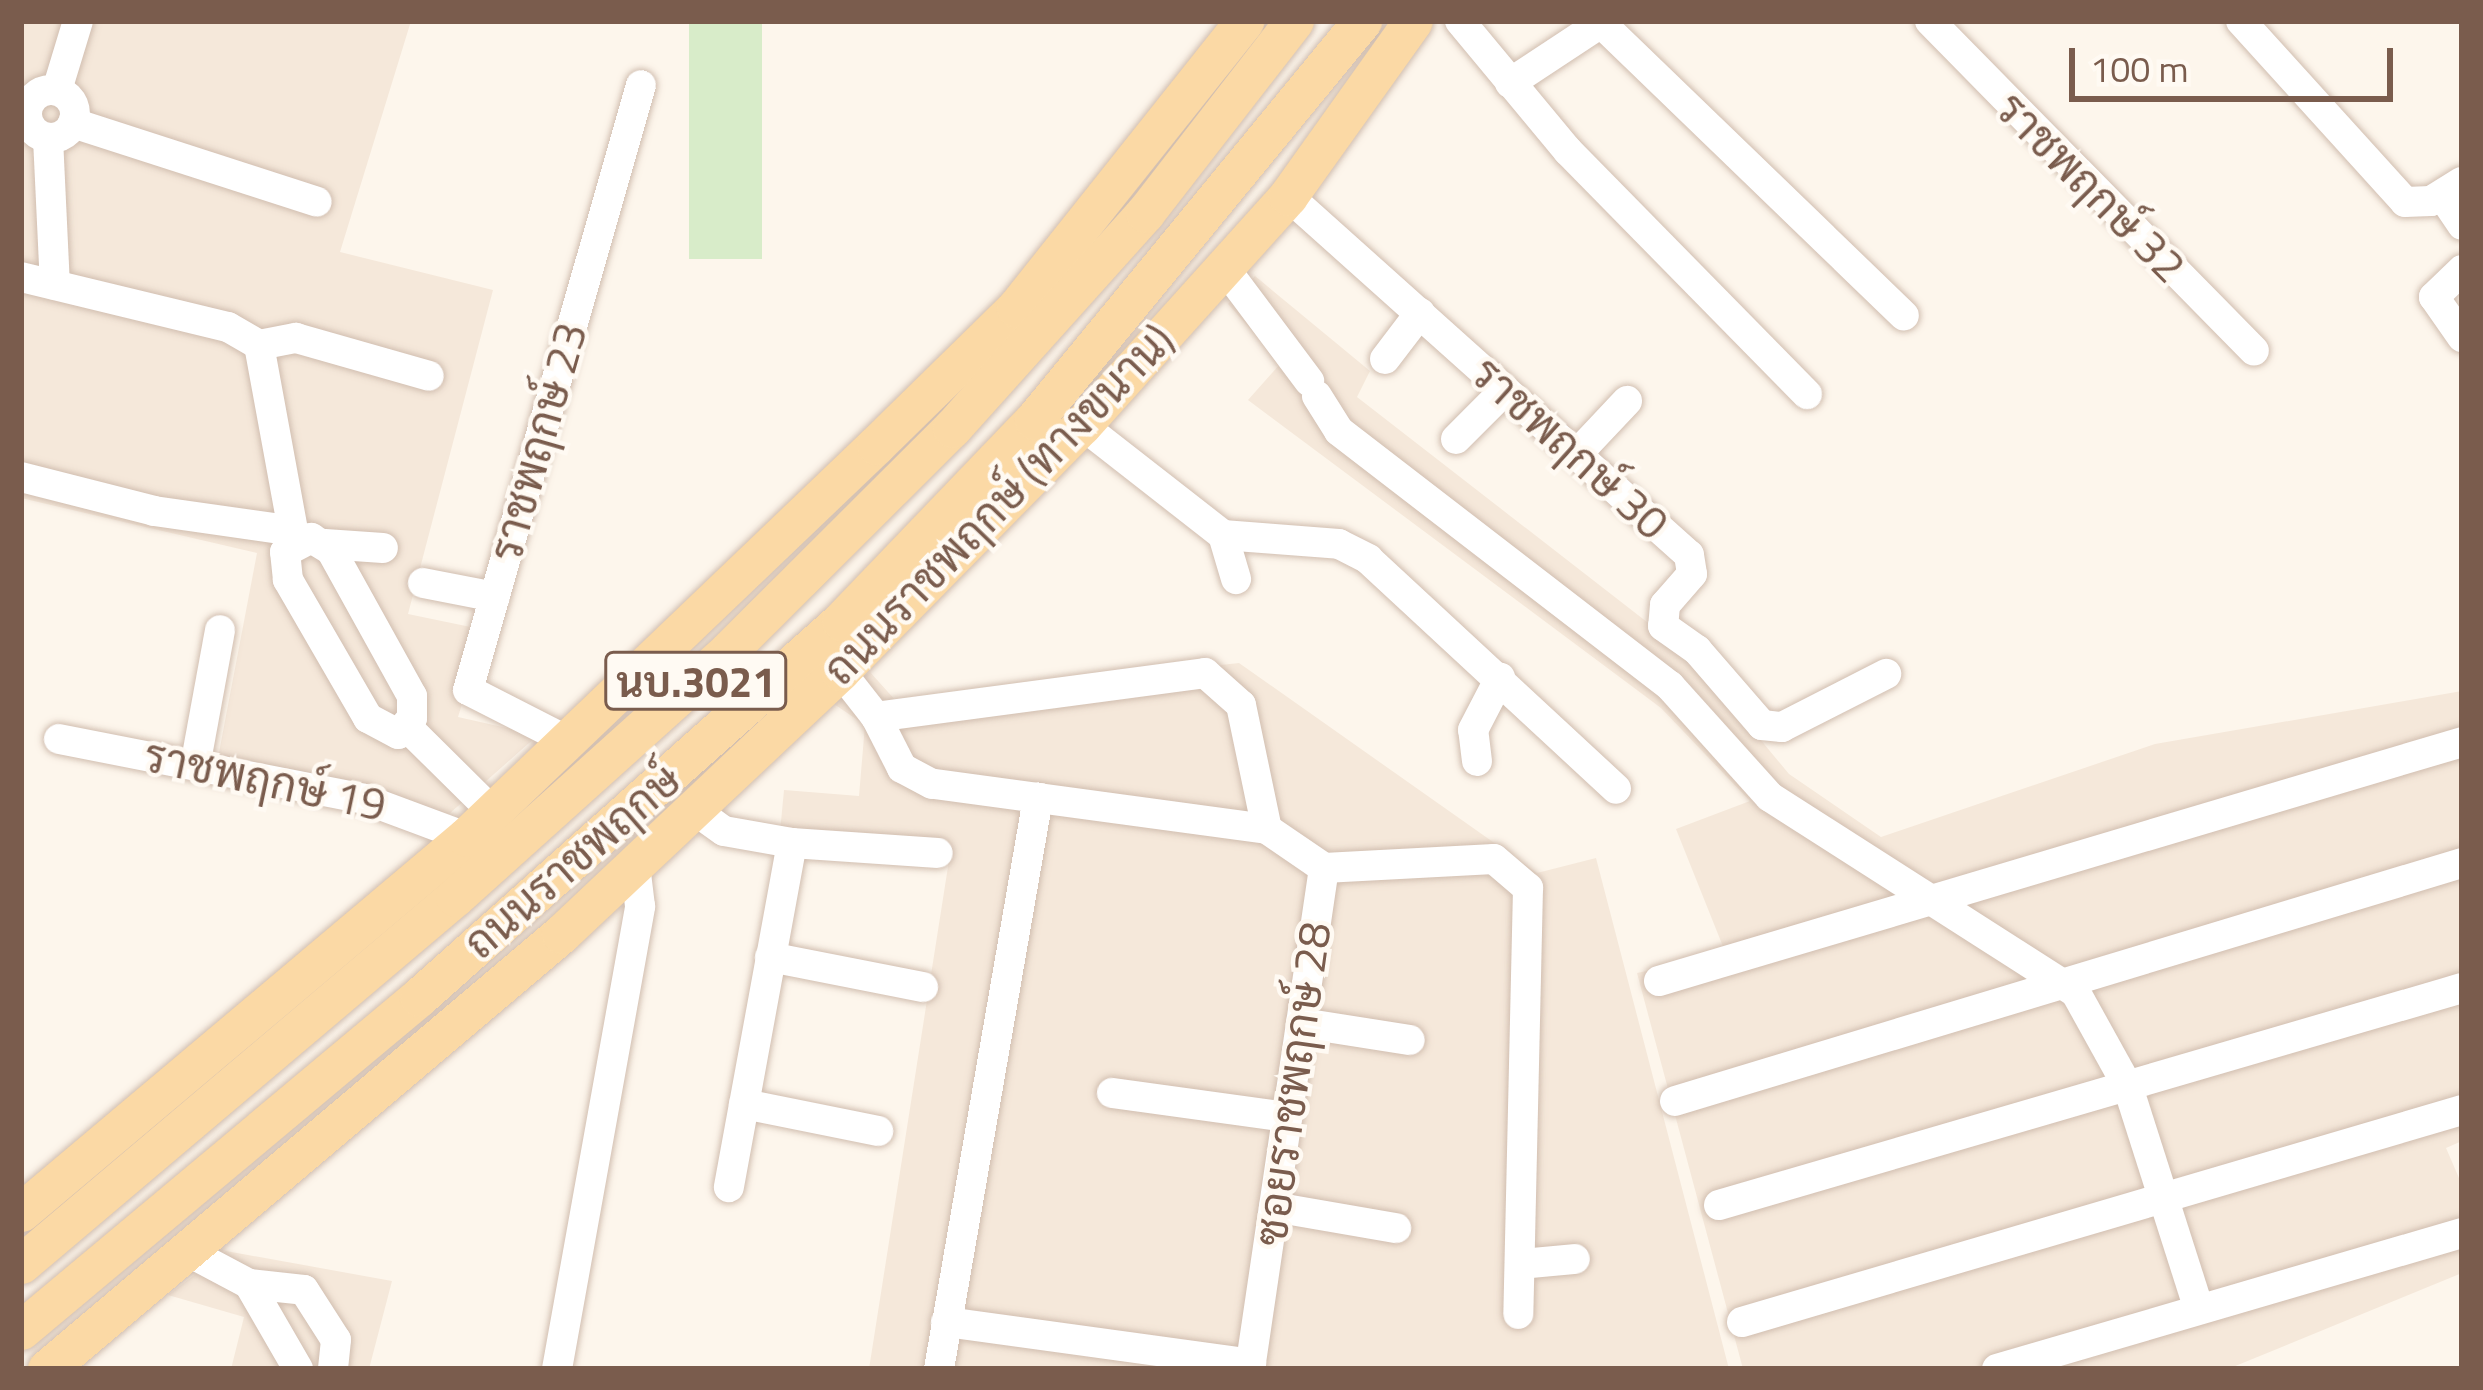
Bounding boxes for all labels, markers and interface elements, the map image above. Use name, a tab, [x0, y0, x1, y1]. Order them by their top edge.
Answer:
scale bar	[2075, 24, 2399, 98]
text: 100 m	[2090, 41, 2189, 96]
street label: ราชพฤกษ์ 32	[1985, 81, 2197, 293]
street label: ถนนราชพฤกษ์ (ทางขนาน)	[812, 312, 1184, 696]
street label: ราชพฤกษ์ 23	[478, 316, 598, 568]
street label: ราชพฤกษ์ 30	[1460, 346, 1680, 550]
road number: นบ.3021	[603, 645, 789, 717]
street label: ราชพฤกษ์ 19	[139, 728, 391, 832]
street label: ถนนราชพฤกษ์	[453, 752, 691, 970]
street label: ซอยราชพฤกษ์ 28	[1243, 919, 1341, 1249]

